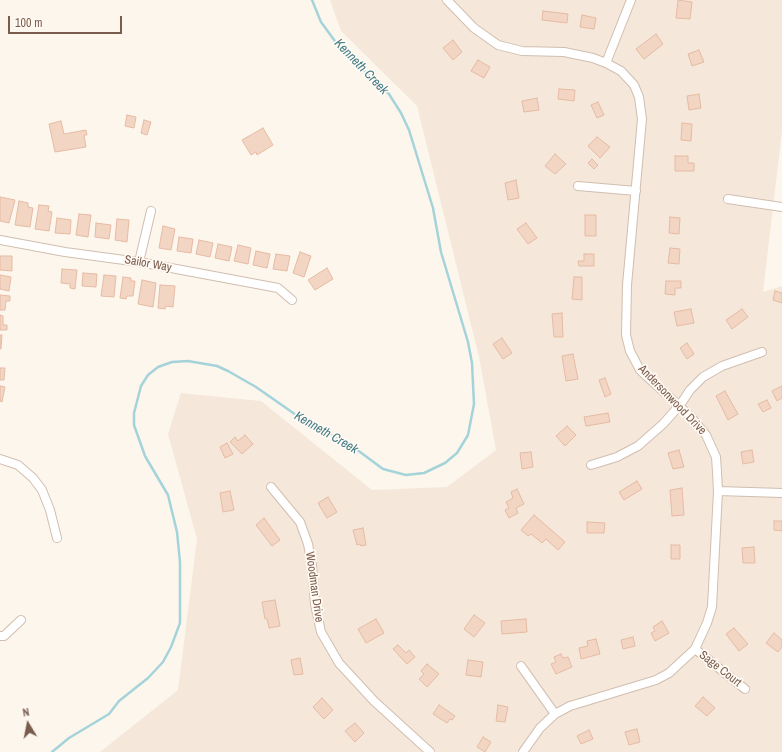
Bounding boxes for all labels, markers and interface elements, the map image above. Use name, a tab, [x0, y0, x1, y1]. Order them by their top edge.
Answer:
scale bar	[10, 8, 124, 34]
text: 100 m	[15, 15, 42, 31]
water label: Kenneth Creek	[331, 36, 391, 98]
street label: Sailor Way	[123, 253, 173, 275]
street label: Andersonwood Drive	[635, 362, 709, 438]
water label: Kenneth Creek	[291, 408, 361, 458]
street label: Woodman Drive	[302, 551, 326, 623]
street label: Sage Court	[696, 648, 744, 690]
north arrow	[8, 704, 48, 744]
text: N	[21, 705, 30, 720]

